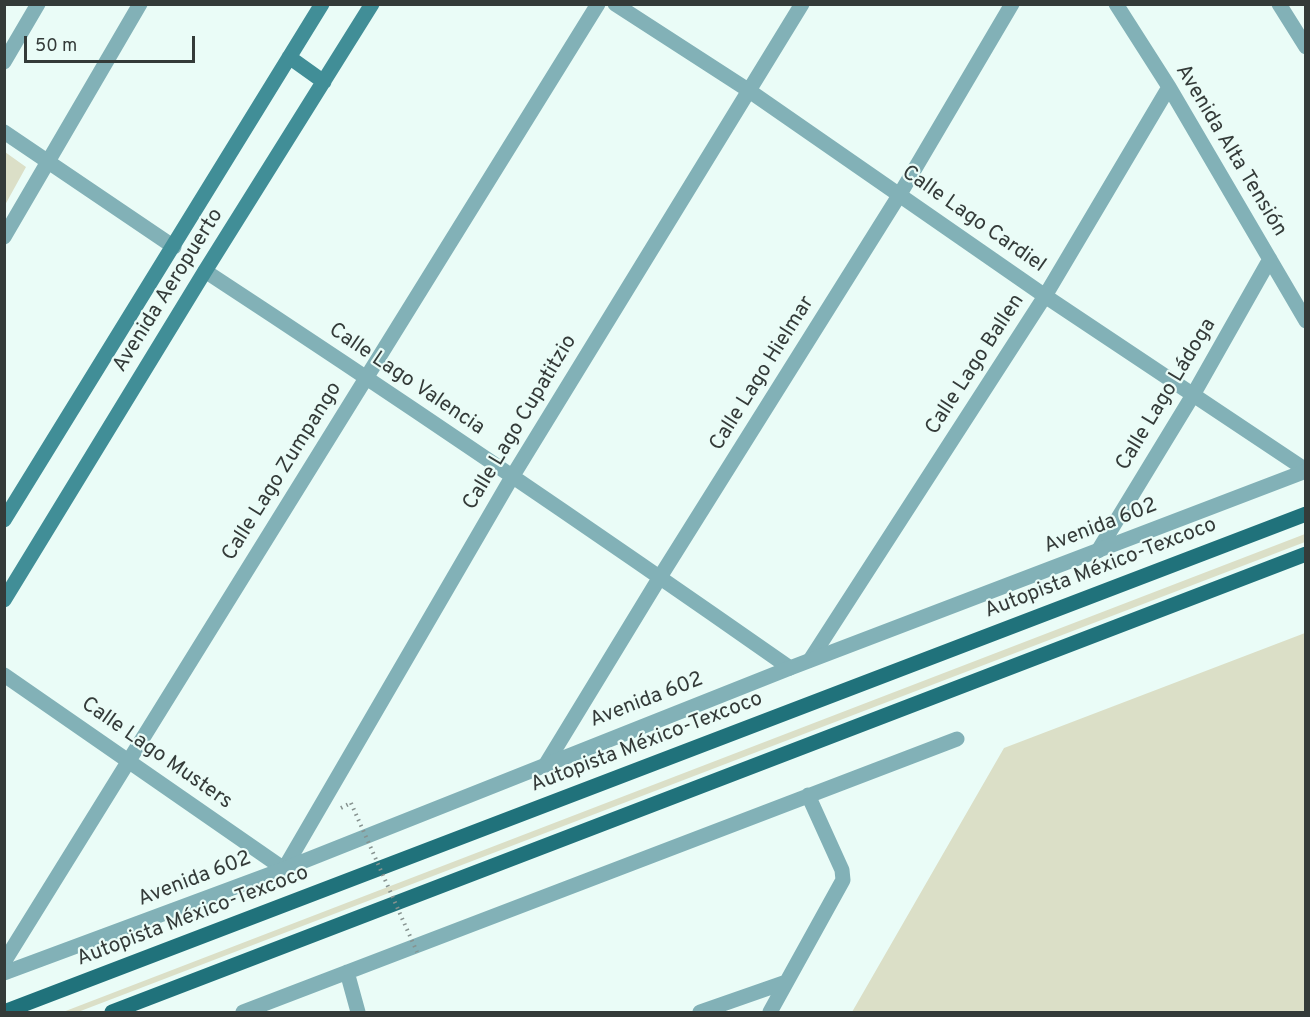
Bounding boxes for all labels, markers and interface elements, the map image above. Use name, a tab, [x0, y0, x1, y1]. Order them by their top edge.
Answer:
scale bar	[27, 24, 198, 62]
text: 50 m	[35, 35, 77, 58]
street label: Avenida Alta Tensión	[1169, 60, 1291, 242]
street label: Calle Lago Cardiel	[896, 161, 1050, 279]
street label: Avenida Aeropuerto	[108, 205, 230, 377]
street label: Calle Lago Ballen	[921, 290, 1031, 440]
street label: Calle Lago Hielmar	[705, 292, 821, 456]
street label: Calle Lago Ládoga	[1112, 314, 1222, 476]
street label: Calle Lago Valencia	[323, 318, 489, 442]
street label: Calle Lago Cupatitzio	[459, 331, 583, 515]
street label: Calle Lago Zumpango	[218, 378, 348, 566]
street label: Avenida 602	[1041, 494, 1161, 560]
street label: Autopista México-Texcoco	[981, 513, 1221, 625]
street label: Avenida 602	[587, 668, 707, 734]
street label: Autopista México-Texcoco	[527, 687, 767, 799]
street label: Calle Lago Musters	[76, 692, 236, 816]
street label: Avenida 602	[135, 847, 255, 913]
street label: Autopista México-Texcoco	[73, 861, 313, 973]

